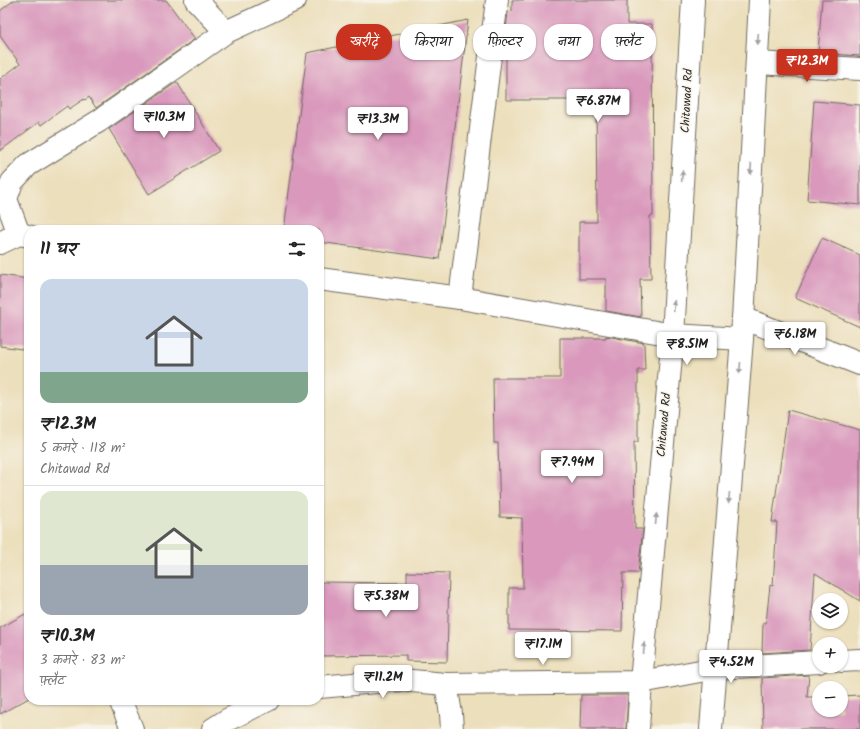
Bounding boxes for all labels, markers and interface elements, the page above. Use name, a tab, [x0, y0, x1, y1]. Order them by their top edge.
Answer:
chip: खरीदें	[336, 24, 392, 60]
chip: किराया	[400, 24, 465, 60]
chip: फ़िल्टर	[473, 24, 536, 60]
chip: नया	[544, 24, 593, 60]
chip: फ़्लैट	[601, 24, 656, 60]
one-way arrow	[754, 33, 761, 45]
pin: ₹12.3M	[774, 49, 840, 83]
text: ₹12.3M	[786, 51, 828, 72]
street label: Chitawad Rd	[676, 67, 698, 134]
pin: ₹6.87M	[565, 89, 631, 123]
text: ₹6.87M	[575, 91, 621, 112]
pin: ₹10.3M	[131, 105, 197, 139]
text: ₹10.3M	[143, 107, 185, 128]
pin: ₹13.3M	[345, 107, 411, 141]
text: ₹13.3M	[357, 109, 399, 130]
one-way arrow	[748, 163, 754, 176]
one-way arrow	[679, 169, 685, 182]
text: 11 घर	[40, 236, 77, 263]
icon: filters	[286, 238, 308, 260]
one-way arrow	[671, 300, 678, 312]
icon: home	[138, 305, 210, 377]
pin: ₹6.18M	[762, 322, 828, 356]
text: ₹6.18M	[774, 324, 816, 345]
pin: ₹8.51M	[654, 332, 720, 366]
text: ₹8.51M	[666, 334, 708, 355]
one-way arrow	[736, 362, 743, 374]
street label: Chitawad Rd	[652, 391, 676, 458]
text: ₹12.3M	[40, 411, 96, 438]
text: 5 कमरे · 118 m²	[40, 438, 125, 459]
pin: ₹7.94M	[539, 450, 605, 484]
text: ₹7.94M	[550, 452, 594, 473]
text: Chitawad Rd	[40, 459, 110, 480]
one-way arrow	[726, 492, 733, 504]
one-way arrow	[652, 513, 659, 525]
icon: home	[138, 517, 210, 589]
pin: ₹5.38M	[353, 584, 419, 618]
text: ₹5.38M	[363, 586, 409, 607]
map controls	[812, 593, 848, 717]
button: layers	[812, 593, 848, 629]
text: ₹10.3M	[40, 623, 95, 650]
pin: ₹17.1M	[510, 632, 576, 666]
text: ₹17.1M	[524, 634, 562, 655]
button: +	[812, 637, 848, 673]
one-way arrow	[640, 642, 647, 654]
text: 3 कमरे · 83 m²	[40, 650, 125, 671]
pin: ₹4.52M	[698, 650, 764, 684]
text: ₹4.52M	[708, 652, 754, 673]
pin: ₹11.2M	[350, 665, 416, 699]
text: ₹11.2M	[363, 667, 403, 688]
text: फ़्लैट	[40, 671, 65, 692]
button: −	[812, 681, 848, 717]

